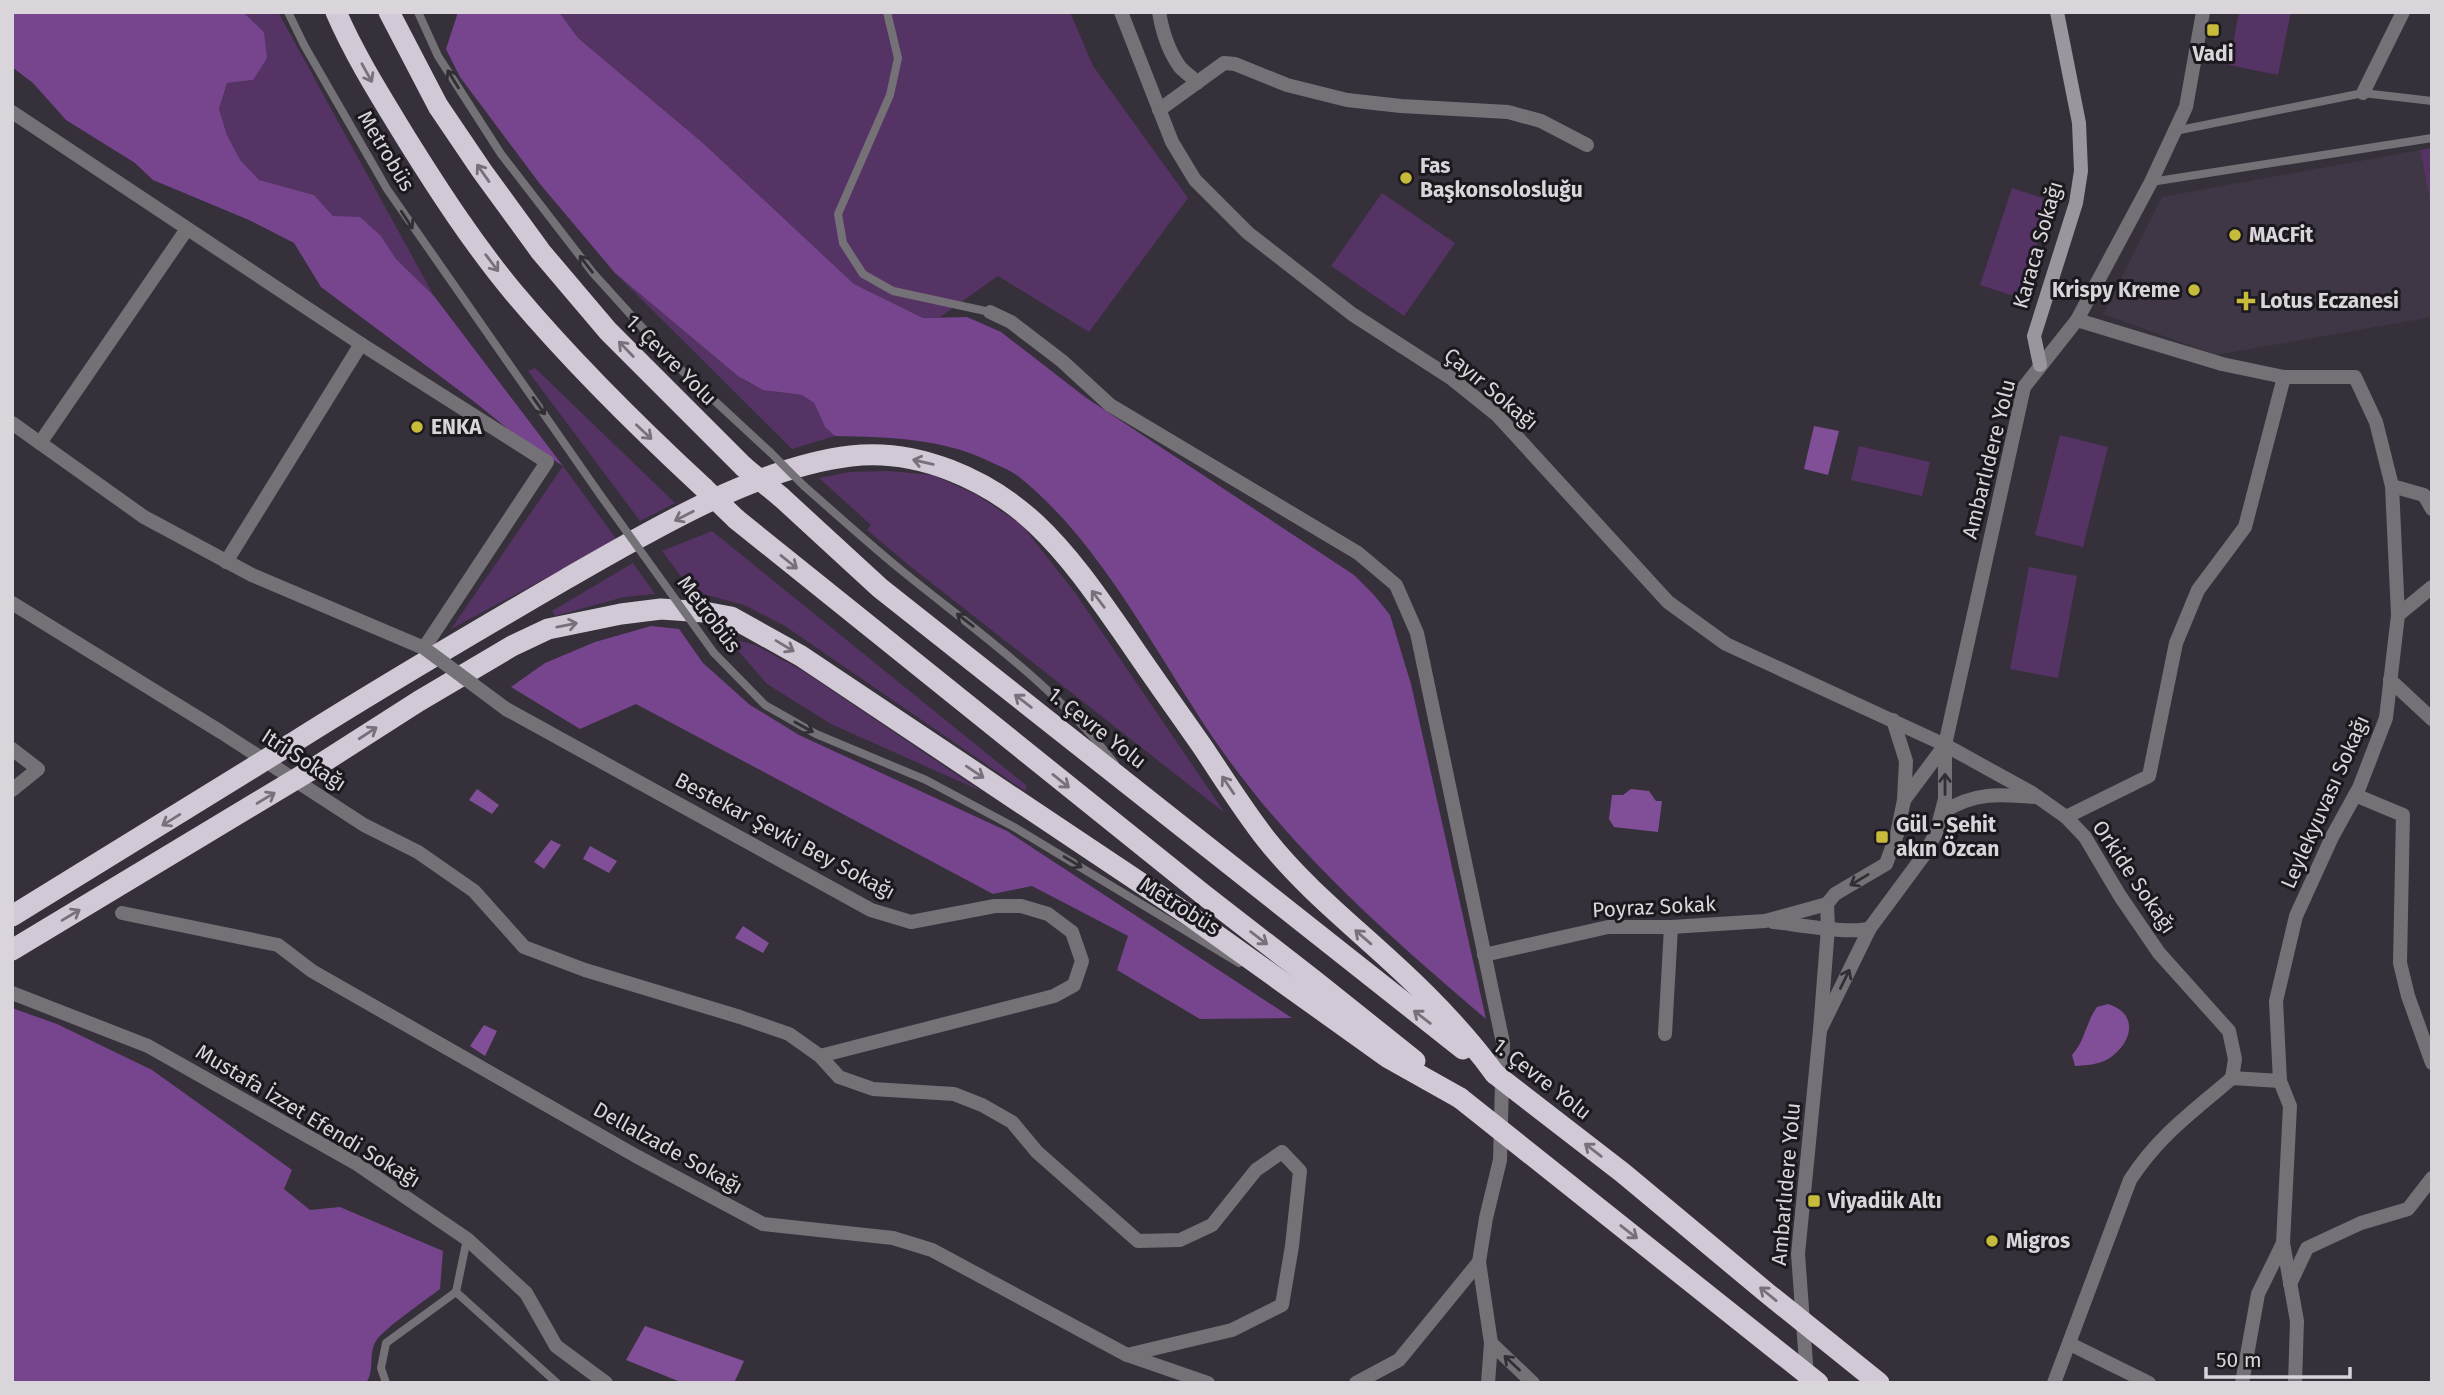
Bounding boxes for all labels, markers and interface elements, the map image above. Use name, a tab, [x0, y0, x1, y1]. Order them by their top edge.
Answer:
marker: Vadi	[2205, 22, 2221, 38]
place label: Vadi	[2191, 41, 2234, 67]
one-way arrow	[361, 62, 374, 83]
one-way arrow	[446, 70, 461, 89]
street label: Metrobüs	[352, 106, 420, 196]
place label: Fas Başkonsolosluğu	[1420, 153, 1583, 203]
one-way arrow	[476, 164, 490, 183]
marker: Fas Başkonsolosluğu	[1398, 170, 1414, 186]
street label: Karaca Sokağı	[2007, 178, 2069, 312]
one-way arrow	[400, 210, 415, 229]
place label: MACFit	[2249, 222, 2314, 248]
marker: MACFit	[2227, 227, 2243, 243]
one-way arrow	[484, 254, 499, 272]
one-way arrow	[578, 255, 593, 273]
place label: Krispy Kreme	[2052, 277, 2180, 303]
marker: Krispy Kreme	[2186, 282, 2202, 298]
place label: Lotus Eczanesi	[2260, 288, 2399, 314]
marker: Lotus Eczanesi	[2238, 293, 2254, 309]
street label: 1. Çevre Yolu	[620, 309, 722, 411]
one-way arrow	[617, 341, 634, 358]
street label: Çayır Sokağı	[1439, 342, 1543, 436]
street label: Ambarlıdere Yolu	[1957, 377, 2021, 541]
one-way arrow	[531, 396, 546, 415]
place label: ENKA	[431, 414, 482, 440]
marker: ENKA	[409, 419, 425, 435]
one-way arrow	[635, 424, 652, 441]
one-way arrow	[912, 455, 935, 469]
one-way arrow	[674, 510, 695, 523]
one-way arrow	[779, 554, 797, 570]
street label: Metrobüs	[672, 570, 746, 658]
one-way arrow	[1091, 590, 1106, 609]
one-way arrow	[956, 613, 975, 628]
one-way arrow	[555, 617, 578, 631]
one-way arrow	[775, 639, 795, 653]
street label: 1. Çevre Yolu	[1042, 681, 1152, 775]
one-way arrow	[1014, 693, 1032, 708]
street label: Leylekyuvası Sokağı	[2275, 711, 2375, 893]
one-way arrow	[794, 720, 814, 734]
street label: Itri Sokağı	[257, 723, 351, 797]
one-way arrow	[358, 726, 378, 740]
one-way arrow	[964, 765, 984, 779]
street label: Bestekar Şevki Bey Sokağı	[670, 767, 900, 905]
one-way arrow	[1938, 773, 1952, 796]
one-way arrow	[1052, 774, 1070, 789]
one-way arrow	[1221, 776, 1236, 795]
one-way arrow	[255, 790, 275, 804]
place label: Gül - Şehit akın Özcan	[1896, 812, 1999, 862]
one-way arrow	[162, 813, 182, 827]
street label: Orkide Sokağı	[2087, 815, 2181, 939]
marker: Gül - Şehit akın Özcan	[1874, 829, 1890, 845]
one-way arrow	[1062, 855, 1082, 869]
street label: Metrobüs	[1135, 871, 1225, 941]
one-way arrow	[1849, 873, 1869, 887]
street label: Poyraz Sokak	[1591, 891, 1717, 923]
one-way arrow	[60, 908, 80, 922]
one-way arrow	[1354, 929, 1372, 945]
one-way arrow	[1249, 930, 1268, 945]
one-way arrow	[1839, 969, 1853, 990]
one-way arrow	[1413, 1009, 1432, 1024]
street label: 1. Çevre Yolu	[1487, 1032, 1597, 1126]
street label: Mustafa İzzet Efendi Sokağı	[191, 1039, 425, 1193]
street label: Dellalzade Sokağı	[589, 1096, 747, 1200]
street label: Ambarlıdere Yolu	[1766, 1102, 1806, 1266]
one-way arrow	[1584, 1142, 1603, 1157]
place label: Viyadük Altı	[1827, 1188, 1942, 1214]
marker: Viyadük Altı	[1806, 1193, 1822, 1209]
one-way arrow	[1619, 1224, 1637, 1240]
place label: Migros	[2006, 1228, 2070, 1254]
marker: Migros	[1984, 1233, 2000, 1249]
one-way arrow	[1760, 1287, 1778, 1302]
scale bar	[2206, 1336, 2350, 1380]
text: 50 m	[2216, 1347, 2262, 1373]
one-way arrow	[1504, 1354, 1521, 1371]

